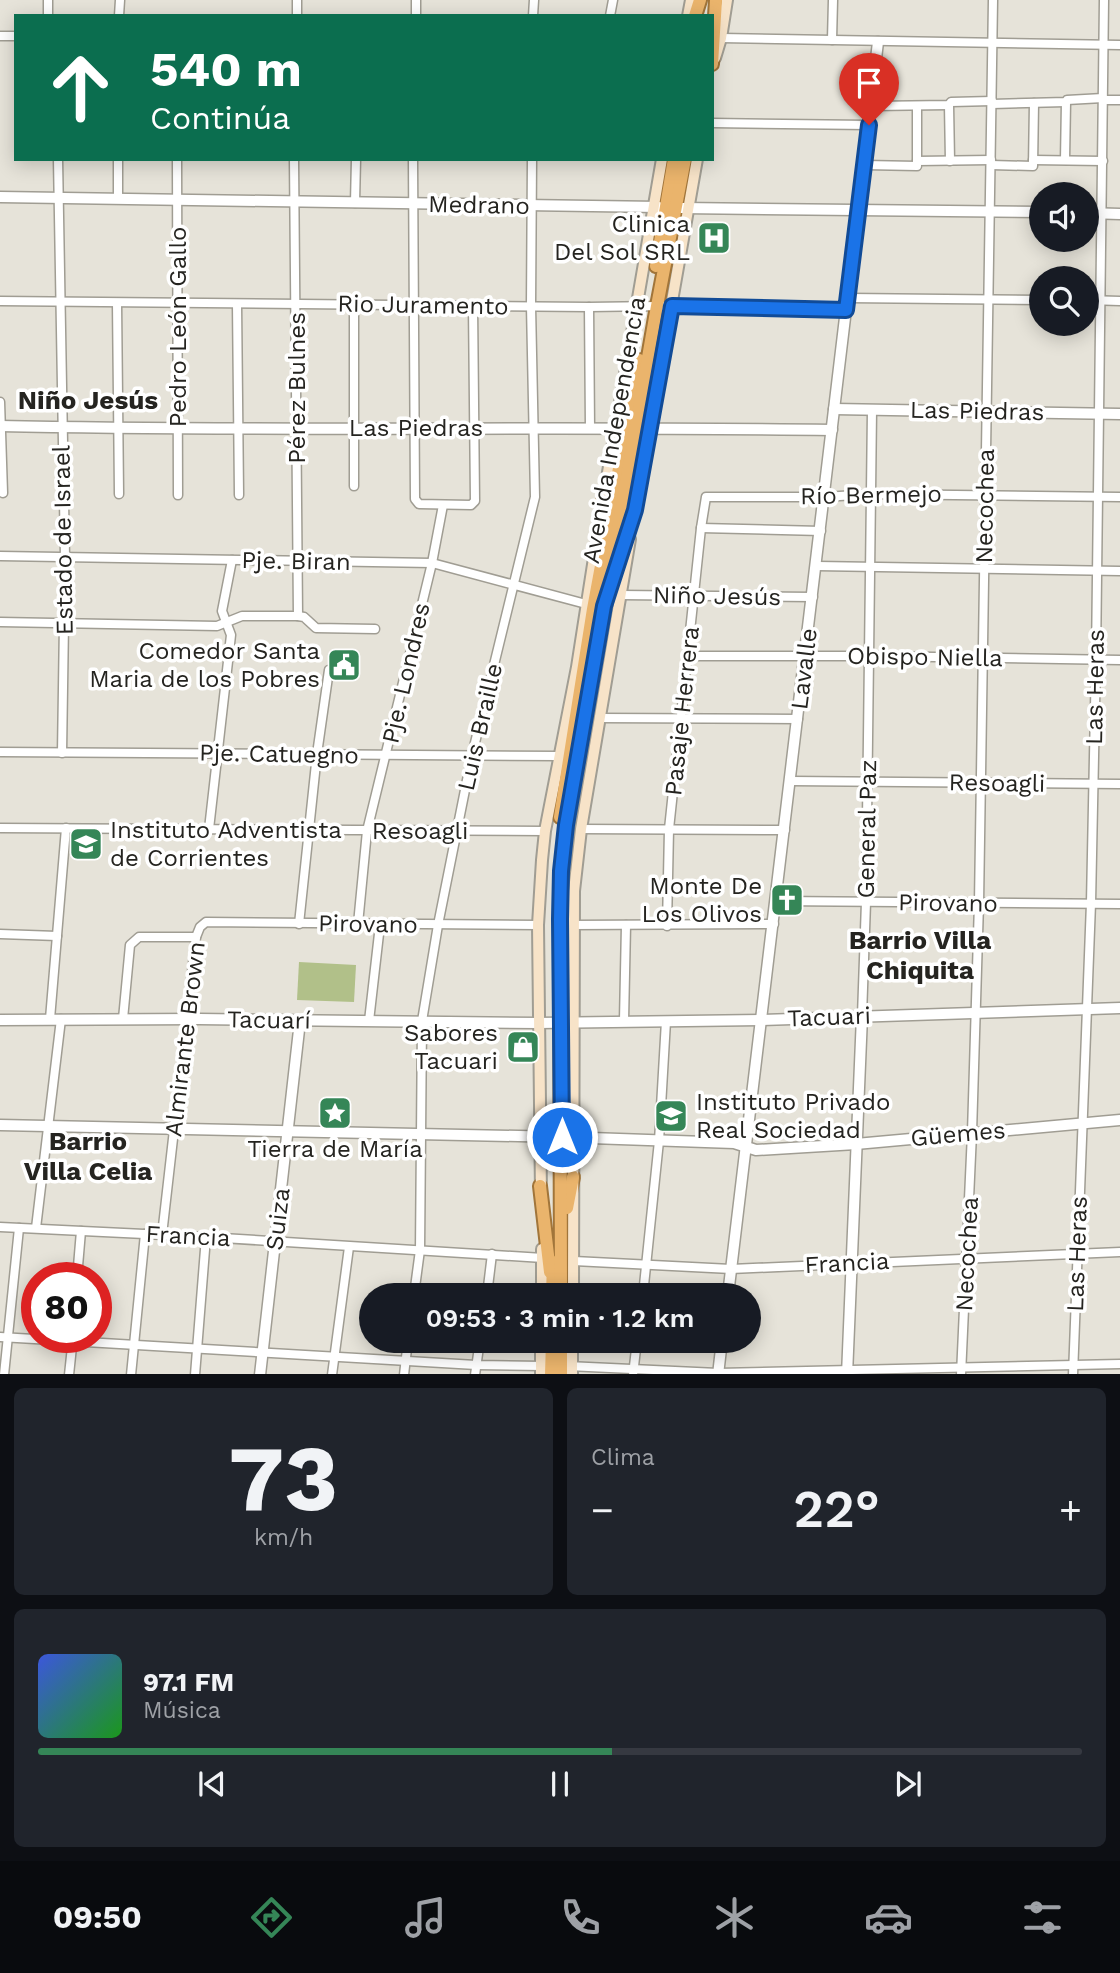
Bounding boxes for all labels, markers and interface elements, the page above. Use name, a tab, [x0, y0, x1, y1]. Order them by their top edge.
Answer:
text: 540 m	[150, 40, 302, 98]
icon: ahead	[35, 42, 126, 133]
pin	[839, 53, 899, 125]
icon: arrive	[850, 64, 888, 102]
text: Continúa	[150, 99, 290, 137]
map controls	[1029, 182, 1099, 336]
button: sound	[1029, 182, 1099, 252]
street label: Medrano	[428, 190, 530, 220]
place label: Clinica Del Sol SRL	[554, 210, 690, 266]
hospital icon: Clinica Del Sol SRL	[695, 219, 733, 257]
street label: Pedro León Gallo	[164, 227, 192, 427]
button: search	[1029, 266, 1099, 336]
street label: Rio Juramento	[337, 290, 509, 320]
street label: Avenida Independencia	[577, 294, 651, 566]
street label: Pérez Bulnes	[283, 312, 311, 464]
district label: Niño Jesús	[18, 385, 158, 415]
street label: Las Piedras	[910, 396, 1044, 426]
street label: Las Piedras	[349, 414, 483, 442]
street label: Estado de Israel	[47, 444, 79, 635]
street label: Necochea	[970, 448, 1000, 564]
street label: Río Bermejo	[800, 480, 942, 510]
street label: Pje. Biran	[241, 546, 351, 576]
street label: Niño Jesús	[653, 581, 781, 611]
street label: Pje. Londres	[376, 600, 436, 746]
street label: Pasaje Herrera	[659, 625, 705, 797]
street label: Lavalle	[785, 627, 823, 711]
street label: Las Heras	[1080, 629, 1110, 745]
place label: Comedor Santa Maria de los Pobres	[89, 637, 320, 693]
street label: Obispo Niella	[847, 642, 1003, 672]
public building icon: Comedor Santa Maria de los Pobres	[325, 646, 363, 684]
street label: Luis Braille	[452, 661, 508, 793]
street label: Pje. Catuegno	[199, 739, 359, 769]
street label: General Paz	[852, 759, 882, 899]
street label: Resoagli	[948, 768, 1046, 798]
place label: Instituto Adventista de Corrientes	[110, 816, 342, 872]
street label: Resoagli	[372, 817, 468, 845]
school or university icon: Instituto Adventista de Corrientes	[67, 825, 105, 863]
place label: Monte De Los Olivos	[642, 872, 762, 928]
church icon: Monte De Los Olivos	[768, 881, 806, 919]
street label: Pirovano	[898, 888, 998, 918]
street label: Pirovano	[318, 909, 418, 939]
district label: Barrio Villa Chiquita	[849, 925, 991, 985]
street label: Almirante Brown	[159, 940, 211, 1138]
street label: Tacuari	[787, 1002, 871, 1032]
street label: Tacuarí	[227, 1005, 311, 1035]
place label: Sabores Tacuari	[404, 1019, 498, 1075]
shop icon: Sabores Tacuari	[504, 1028, 542, 1066]
place label: Instituto Privado Real Sociedad	[696, 1088, 890, 1144]
place icon: Tierra de María	[316, 1094, 354, 1132]
school or university icon: Instituto Privado Real Sociedad	[652, 1097, 690, 1135]
position arrow	[525, 1100, 599, 1174]
street label: Güemes	[909, 1116, 1007, 1152]
district label: Barrio Villa Celia	[24, 1126, 152, 1186]
place label: Tierra de María	[247, 1135, 423, 1163]
street label: Suiza	[260, 1186, 296, 1252]
street label: Necochea	[950, 1196, 984, 1312]
street label: Las Heras	[1061, 1196, 1093, 1312]
street label: Francia	[145, 1220, 231, 1252]
street label: Francia	[804, 1247, 890, 1279]
speed limit sign: 80	[21, 1262, 112, 1353]
text: 09:53 · 3 min · 1.2 km	[426, 1303, 694, 1333]
text: 73	[229, 1425, 338, 1532]
text: Clima	[591, 1444, 655, 1471]
text: 22°	[793, 1479, 880, 1540]
text: −	[591, 1488, 614, 1532]
text: +	[1059, 1488, 1082, 1532]
text: km/h	[254, 1524, 313, 1551]
text: 97.1 FM	[143, 1667, 234, 1697]
text: Música	[143, 1697, 221, 1724]
icon: previous	[193, 1765, 231, 1803]
icon: pause	[541, 1765, 579, 1803]
icon: next	[889, 1765, 927, 1803]
icon: directions	[247, 1893, 296, 1942]
icon: music	[401, 1893, 450, 1942]
icon: phone	[556, 1893, 605, 1942]
icon: climate	[710, 1893, 759, 1942]
icon: car	[864, 1893, 913, 1942]
icon: filters	[1018, 1893, 1067, 1942]
text: 09:50	[53, 1898, 142, 1936]

